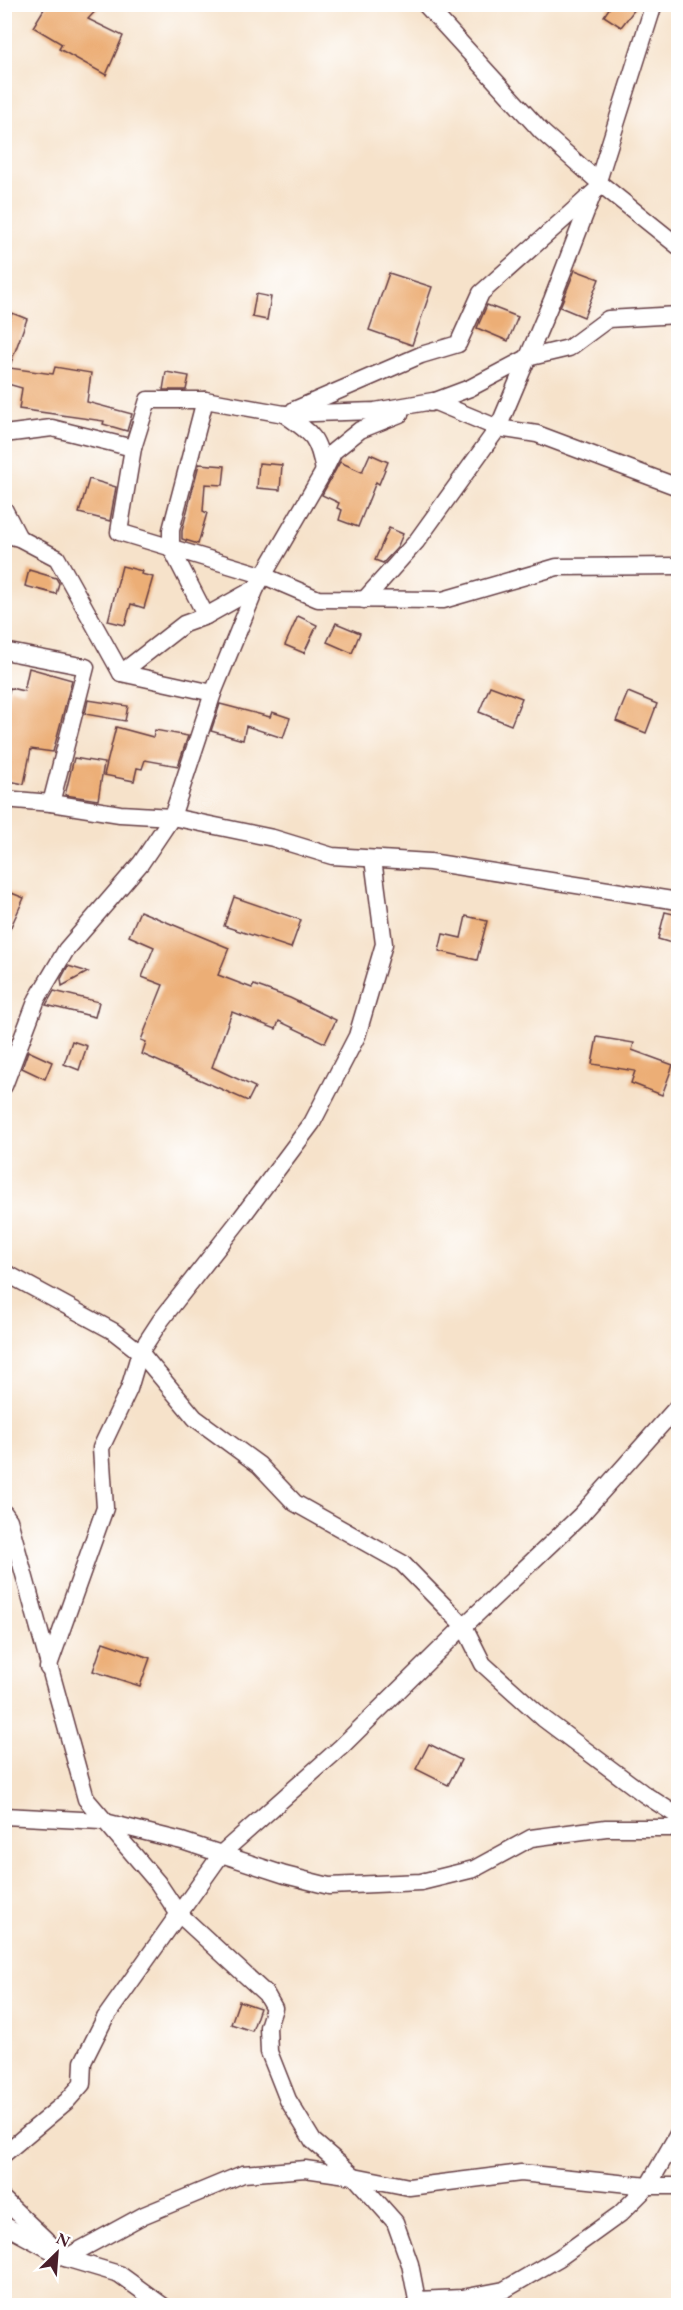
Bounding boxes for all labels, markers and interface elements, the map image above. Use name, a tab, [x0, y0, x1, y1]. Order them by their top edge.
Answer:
north arrow	[27, 2223, 87, 2283]
text: N	[53, 2228, 73, 2252]

